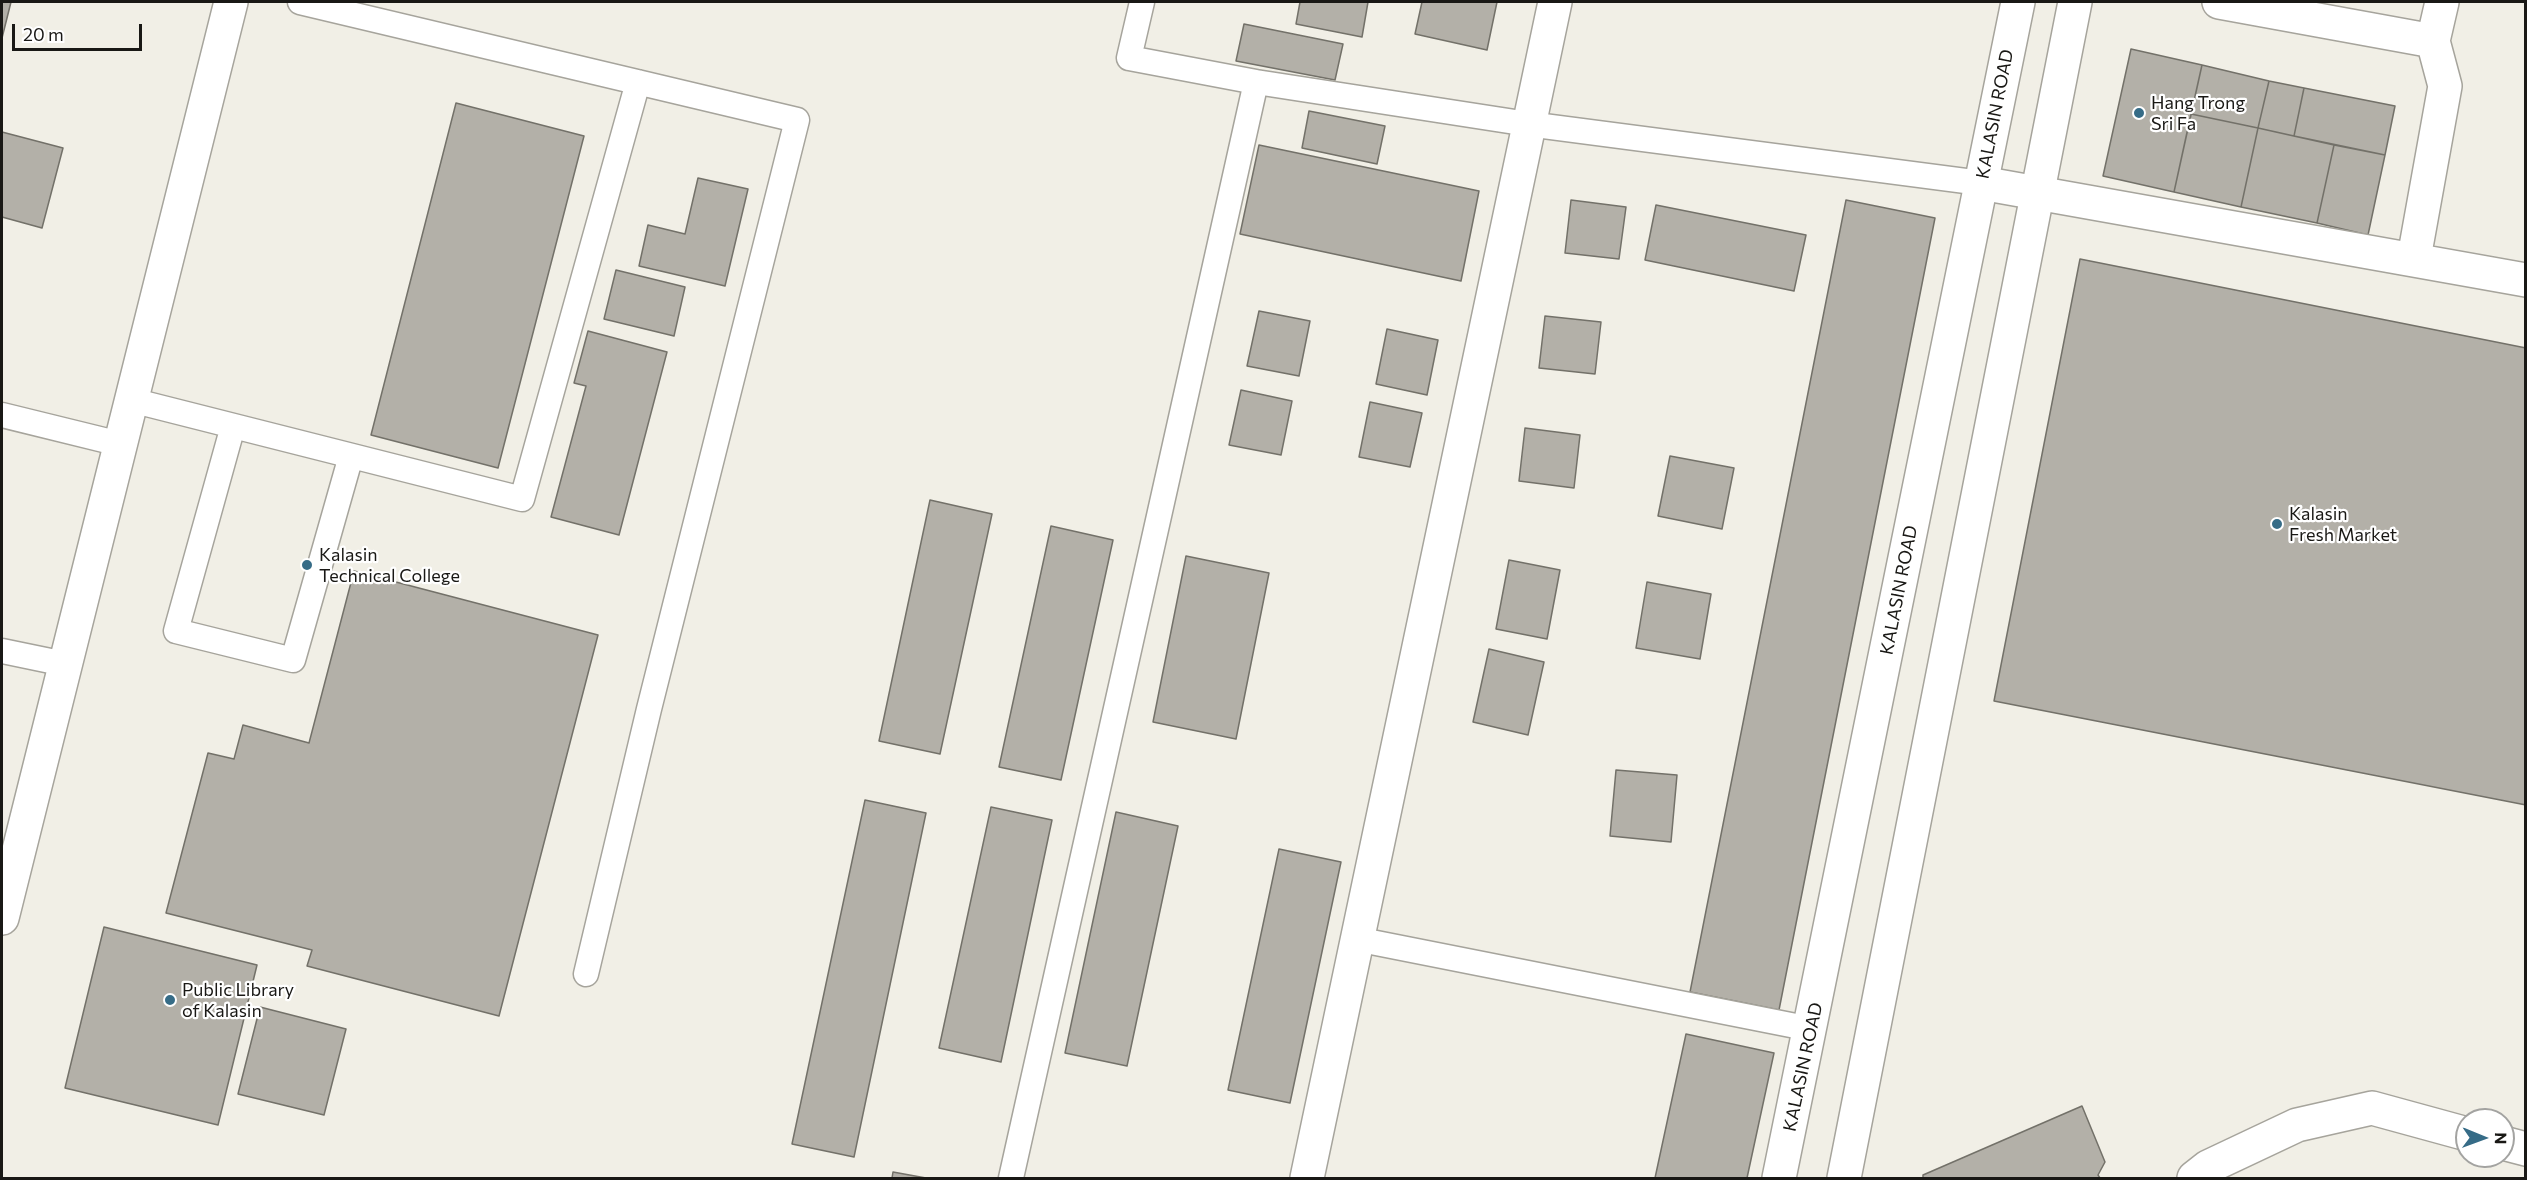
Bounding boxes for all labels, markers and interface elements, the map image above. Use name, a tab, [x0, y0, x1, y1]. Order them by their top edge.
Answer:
scale bar	[15, 12, 146, 50]
text: 20 m	[23, 23, 64, 45]
street label: KALASIN ROAD	[1972, 47, 2018, 181]
place label: Hang Trong Sri Fa	[2151, 92, 2245, 134]
marker: Hang Trong Sri Fa	[2132, 106, 2146, 120]
place label: Kalasin Fresh Market	[2289, 503, 2397, 546]
marker: Kalasin Fresh Market	[2270, 517, 2284, 531]
street label: KALASIN ROAD	[1876, 523, 1922, 657]
place label: Kalasin Technical College	[319, 544, 460, 586]
marker: Kalasin Technical College	[300, 558, 314, 572]
place label: Public Library of Kalasin	[182, 979, 294, 1022]
marker: Public Library of Kalasin	[163, 993, 177, 1007]
street label: KALASIN ROAD	[1779, 1000, 1827, 1134]
north arrow	[2455, 1108, 2515, 1168]
text: N	[2492, 1132, 2511, 1144]

